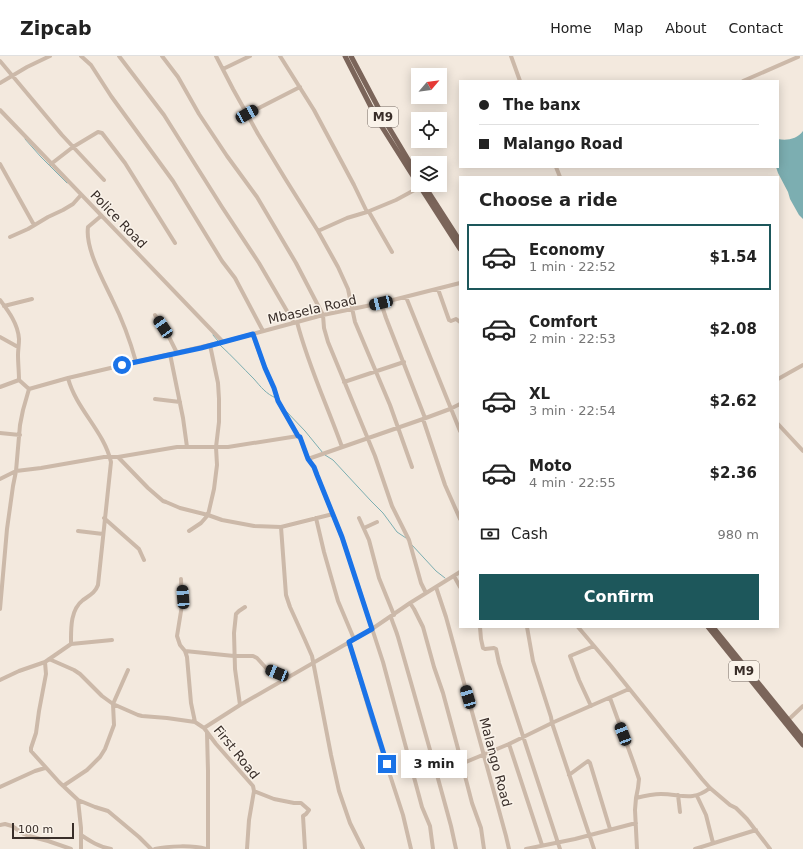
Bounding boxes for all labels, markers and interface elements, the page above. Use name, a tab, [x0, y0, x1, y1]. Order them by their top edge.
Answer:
text: Zipcab	[20, 17, 92, 39]
text: Home	[550, 20, 592, 36]
text: Map	[614, 20, 643, 36]
text: About	[665, 20, 707, 36]
text: Contact	[729, 20, 783, 36]
north arrow	[411, 68, 447, 104]
map controls	[411, 68, 447, 192]
text: The banx	[503, 96, 581, 114]
car	[234, 103, 260, 125]
road number: M9	[368, 107, 398, 127]
button: locate	[411, 112, 447, 148]
text: Malango Road	[503, 135, 623, 153]
button: layers	[411, 156, 447, 192]
street label: Police Road	[87, 187, 150, 251]
text: Choose a ride	[479, 189, 618, 210]
icon: car	[481, 239, 517, 275]
text: Economy	[529, 241, 605, 259]
text: $1.54	[710, 248, 757, 266]
text: 1 min · 22:52	[529, 259, 616, 274]
street label: Mbasela Road	[266, 292, 358, 327]
car	[368, 294, 394, 312]
icon: car	[481, 311, 517, 347]
text: Comfort	[529, 313, 597, 331]
car	[151, 314, 175, 340]
text: $2.08	[710, 320, 757, 338]
text: 2 min · 22:53	[529, 331, 616, 346]
route start	[113, 356, 131, 374]
icon: car	[481, 383, 517, 419]
text: XL	[529, 385, 550, 403]
text: $2.62	[710, 392, 757, 410]
text: 3 min · 22:54	[529, 403, 616, 418]
icon: car	[481, 455, 517, 491]
text: Moto	[529, 457, 572, 475]
text: $2.36	[710, 464, 757, 482]
text: 4 min · 22:55	[529, 475, 616, 490]
icon: cash	[479, 523, 501, 545]
text: Cash	[511, 525, 548, 543]
text: 980 m	[717, 527, 759, 542]
button: Confirm	[479, 574, 759, 620]
car	[176, 585, 190, 609]
road number: M9	[729, 661, 759, 681]
car	[264, 663, 290, 683]
car	[459, 684, 477, 710]
street label: Malango Road	[476, 716, 515, 808]
car	[613, 721, 633, 747]
street label: First Road	[211, 723, 263, 782]
callout: 3 min	[401, 750, 467, 778]
route end	[378, 755, 396, 773]
text: 3 min	[414, 756, 454, 771]
scale bar	[12, 821, 74, 840]
text: 100 m	[18, 823, 53, 836]

